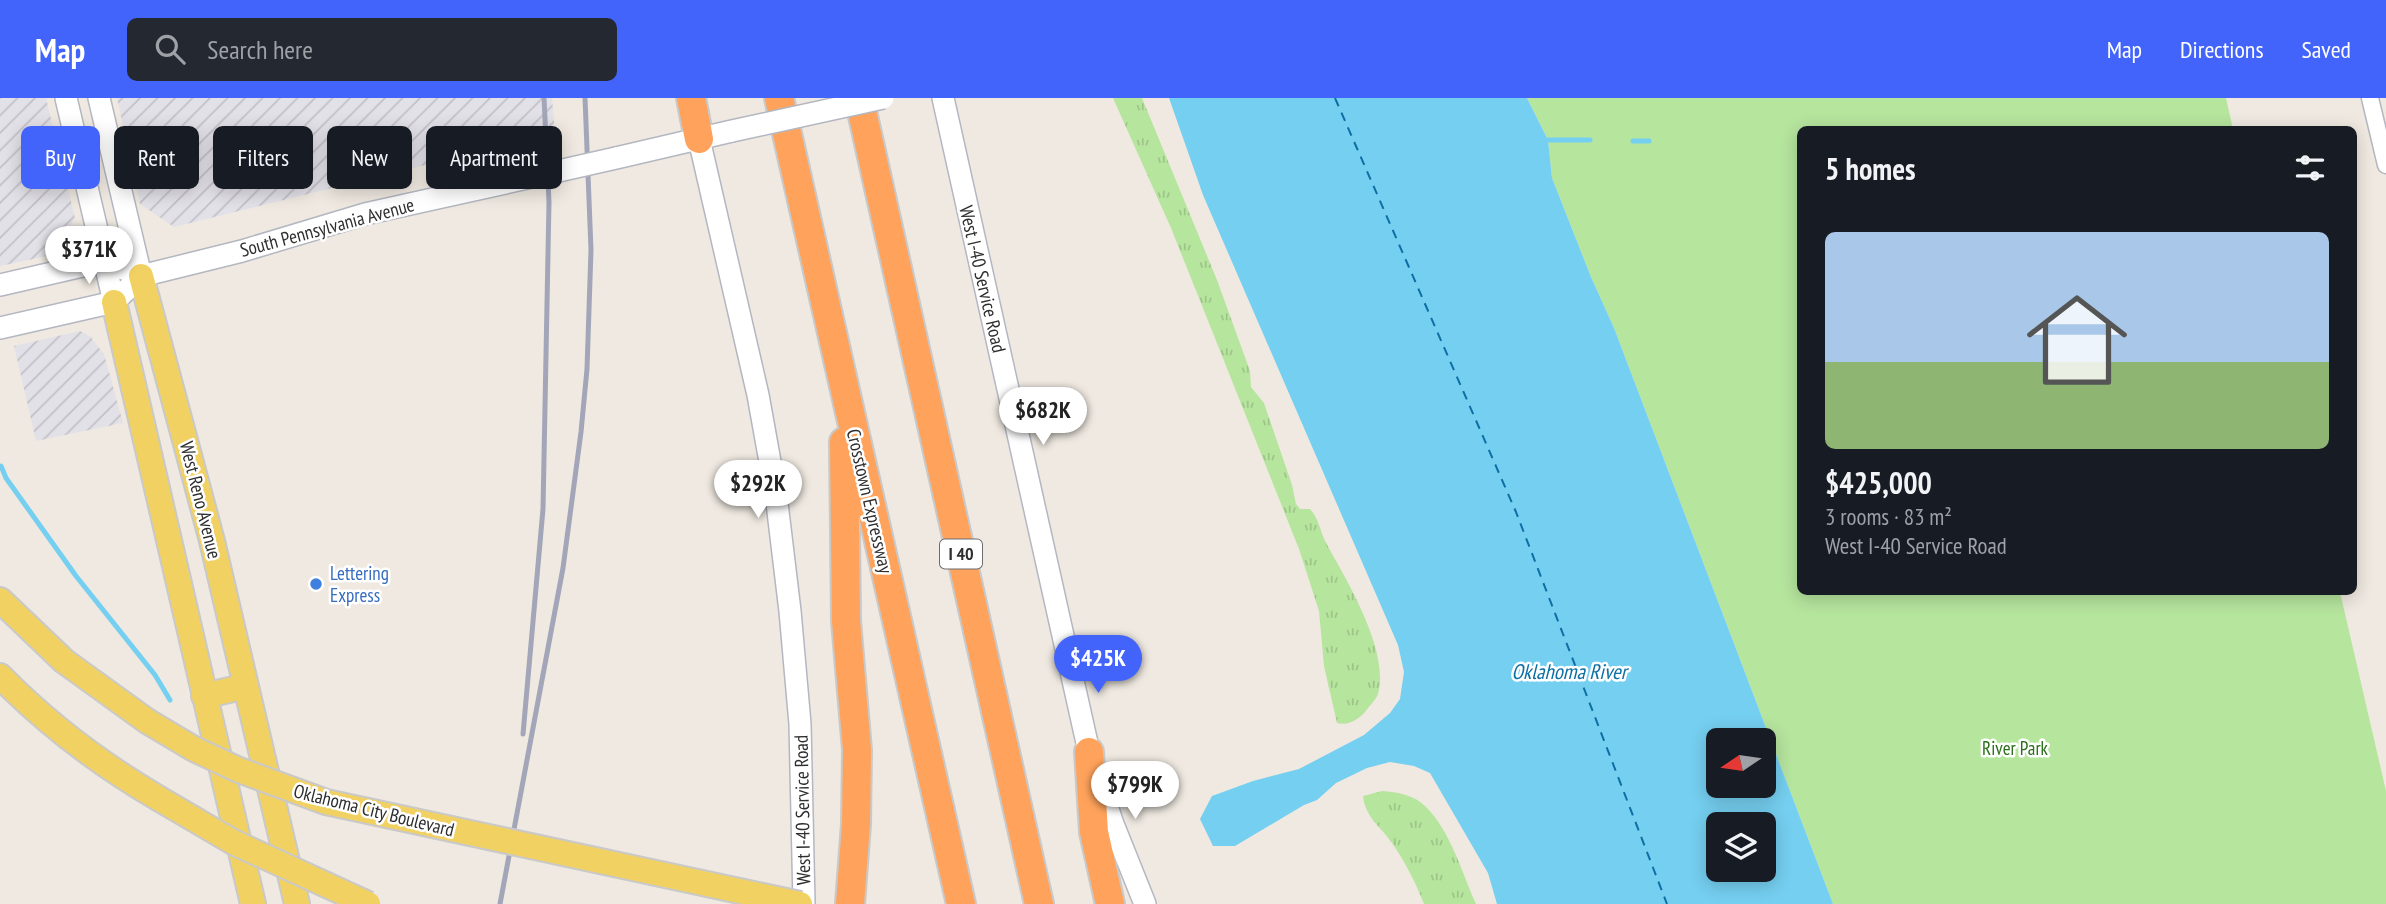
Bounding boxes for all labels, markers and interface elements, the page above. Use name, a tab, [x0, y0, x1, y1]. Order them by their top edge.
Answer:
search box	[127, 18, 617, 81]
text: Map	[35, 28, 85, 71]
icon: search	[151, 30, 189, 68]
text: Search here	[207, 33, 313, 66]
text: Map	[2107, 34, 2142, 65]
text: Directions	[2180, 34, 2264, 65]
text: Saved	[2302, 34, 2351, 65]
chip: Buy	[21, 126, 100, 189]
chip: Rent	[114, 126, 199, 189]
chip: Filters	[213, 126, 313, 189]
chip: New	[327, 126, 412, 189]
chip: Apartment	[426, 126, 562, 189]
text: 5 homes	[1825, 149, 1916, 188]
icon: filters	[2291, 149, 2329, 187]
street label: South Pennsylvania Avenue	[237, 192, 417, 262]
street label: West I-40 Service Road	[954, 203, 1012, 355]
pin: $371K	[40, 226, 138, 286]
text: $371K	[61, 234, 117, 263]
icon: home	[2014, 277, 2140, 403]
pin: $682K	[994, 388, 1092, 447]
text: $682K	[1015, 395, 1071, 424]
street label: Crosstown Expressway	[842, 426, 898, 576]
street label: West Reno Avenue	[175, 439, 227, 561]
pin: $292K	[709, 460, 807, 520]
text: $425,000	[1825, 463, 1932, 502]
text: $292K	[730, 468, 786, 497]
text: 3 rooms · 83 m²	[1825, 502, 1952, 531]
text: West I-40 Service Road	[1825, 531, 2007, 560]
road number: I 40	[940, 540, 982, 568]
place label: Lettering Express	[330, 561, 389, 607]
marker: Lettering Express	[308, 576, 324, 592]
pin: $425K	[1049, 636, 1147, 695]
text: $425K	[1070, 643, 1126, 672]
water label: Oklahoma River	[1511, 658, 1630, 685]
north arrow	[1706, 728, 1776, 798]
map controls	[1706, 728, 1776, 882]
street label: West I-40 Service Road	[789, 735, 815, 885]
park label: River Park	[1982, 736, 2049, 760]
pin: $799K	[1086, 762, 1184, 821]
text: $799K	[1107, 769, 1163, 798]
street label: Oklahoma City Boulevard	[291, 778, 457, 842]
button: layers	[1706, 812, 1776, 882]

